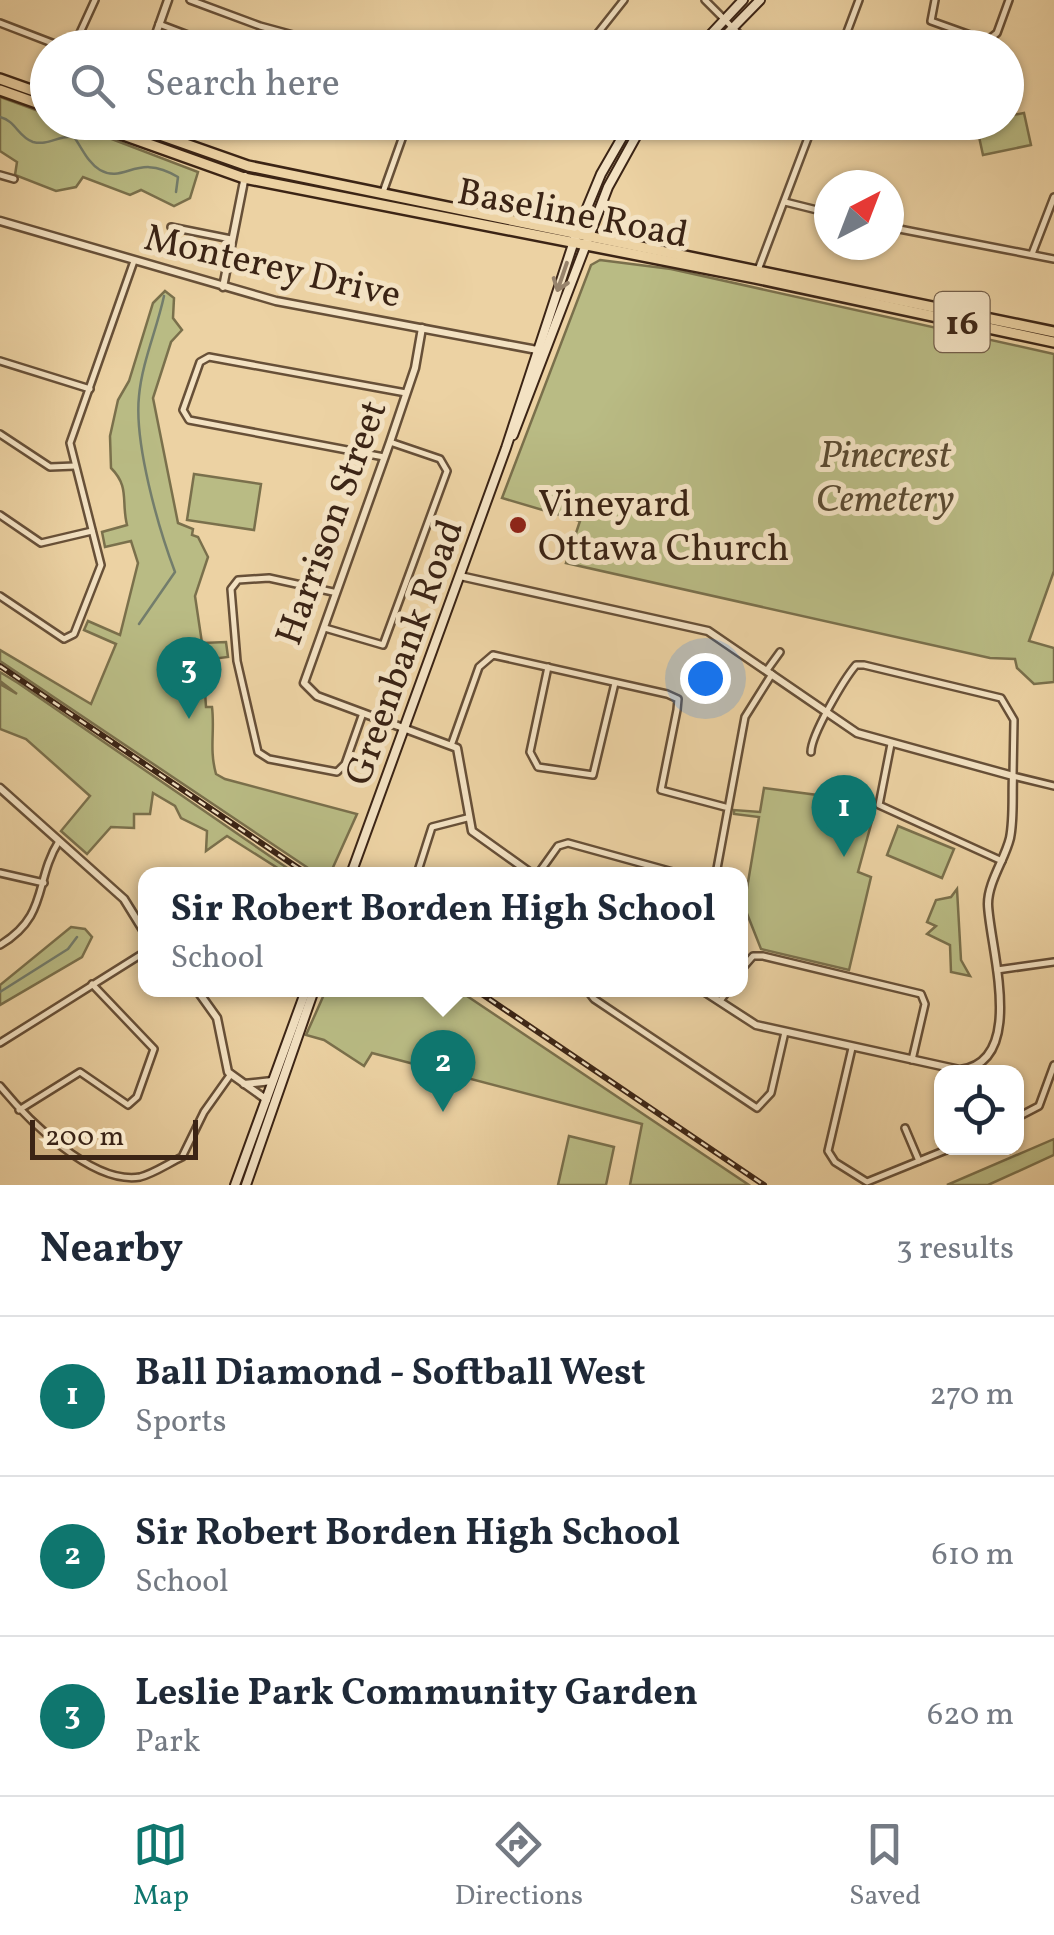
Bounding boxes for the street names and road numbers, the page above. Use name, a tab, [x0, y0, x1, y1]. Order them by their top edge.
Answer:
street label: Baseline Road	[453, 167, 692, 264]
street label: Monterey Drive	[139, 213, 406, 324]
road number: 16	[934, 292, 990, 352]
street label: Harrison Street	[264, 393, 402, 653]
street label: Greenbank Road	[334, 513, 479, 793]

